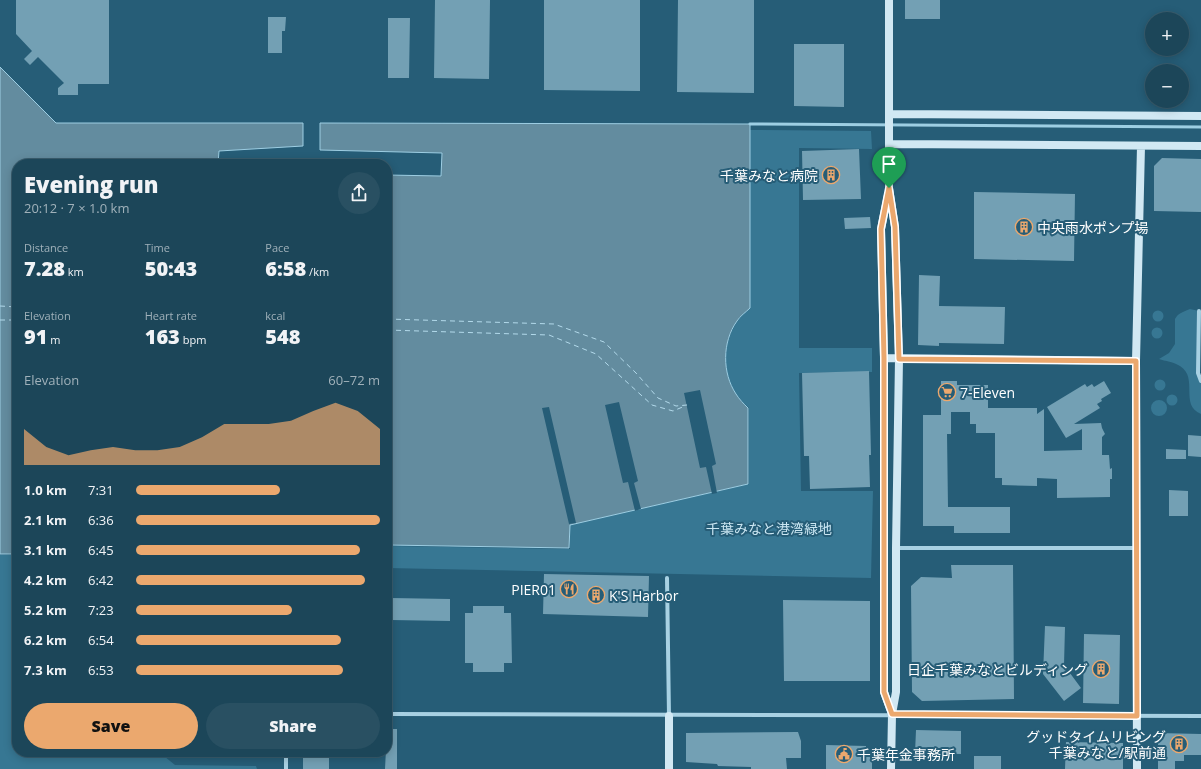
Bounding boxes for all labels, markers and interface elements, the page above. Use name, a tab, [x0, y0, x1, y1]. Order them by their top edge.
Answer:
map controls	[1145, 12, 1189, 108]
button: +	[1145, 12, 1189, 56]
button: −	[1145, 64, 1189, 108]
pin	[872, 147, 906, 188]
icon: arrive	[878, 153, 900, 175]
building icon: 千葉みなと病院	[821, 165, 841, 185]
place label: 千葉みなと病院	[720, 166, 818, 185]
text: Evening run	[24, 169, 159, 199]
button: share	[338, 172, 380, 214]
text: 20:12 · 7 × 1.0 km	[24, 199, 129, 217]
building icon: 中央雨水ポンプ場	[1014, 217, 1034, 237]
place label: 中央雨水ポンプ場	[1037, 218, 1149, 237]
text: Distance	[24, 240, 68, 255]
text: Time	[145, 240, 170, 255]
text: Pace	[265, 240, 290, 255]
text: 7.28	[24, 255, 65, 282]
text: 50:43	[145, 255, 197, 282]
text: 6:58	[265, 255, 306, 282]
text: km	[65, 264, 84, 279]
text: /km	[306, 264, 329, 279]
text: Elevation	[24, 308, 71, 323]
text: Heart rate	[145, 308, 197, 323]
text: kcal	[265, 308, 285, 323]
text: 91	[24, 323, 47, 350]
text: 163	[145, 323, 180, 350]
text: 548	[265, 323, 300, 350]
text: m	[47, 332, 60, 347]
text: bpm	[180, 332, 206, 347]
text: Elevation	[24, 371, 79, 389]
text: 60–72 m	[328, 371, 380, 389]
supermarket icon: 7-Eleven	[937, 382, 957, 402]
place label: 7-Eleven	[960, 383, 1015, 402]
text: 1.0 km	[24, 481, 67, 499]
text: 7:31	[88, 481, 114, 499]
text: 2.1 km	[24, 511, 67, 529]
text: 6:36	[88, 511, 114, 529]
park label: 千葉みなと港湾緑地	[706, 519, 832, 538]
text: 3.1 km	[24, 541, 67, 559]
text: 6:45	[88, 541, 114, 559]
text: 4.2 km	[24, 571, 67, 589]
text: 6:42	[88, 571, 114, 589]
restaurant icon: PIER01	[559, 579, 579, 599]
place label: PIER01	[511, 580, 556, 599]
building icon: K'S Harbor	[586, 585, 606, 605]
place label: K'S Harbor	[609, 586, 679, 605]
text: 5.2 km	[24, 601, 67, 619]
text: 7:23	[88, 601, 114, 619]
text: 6.2 km	[24, 631, 67, 649]
text: 6:54	[88, 631, 114, 649]
building icon: 日企千葉みなとビルディング	[1091, 659, 1111, 679]
place label: 日企千葉みなとビルディング	[907, 660, 1088, 679]
text: 7.3 km	[24, 661, 67, 679]
text: 6:53	[88, 661, 114, 679]
button: Save	[24, 703, 198, 749]
button: Share	[206, 703, 380, 749]
place label: グッドタイムリビング 千葉みなと/駅前通	[1026, 727, 1166, 762]
building icon: グッドタイムリビング 千葉みなと/駅前通	[1169, 734, 1189, 754]
public building icon: 千葉年金事務所	[834, 744, 854, 764]
place label: 千葉年金事務所	[857, 745, 955, 764]

